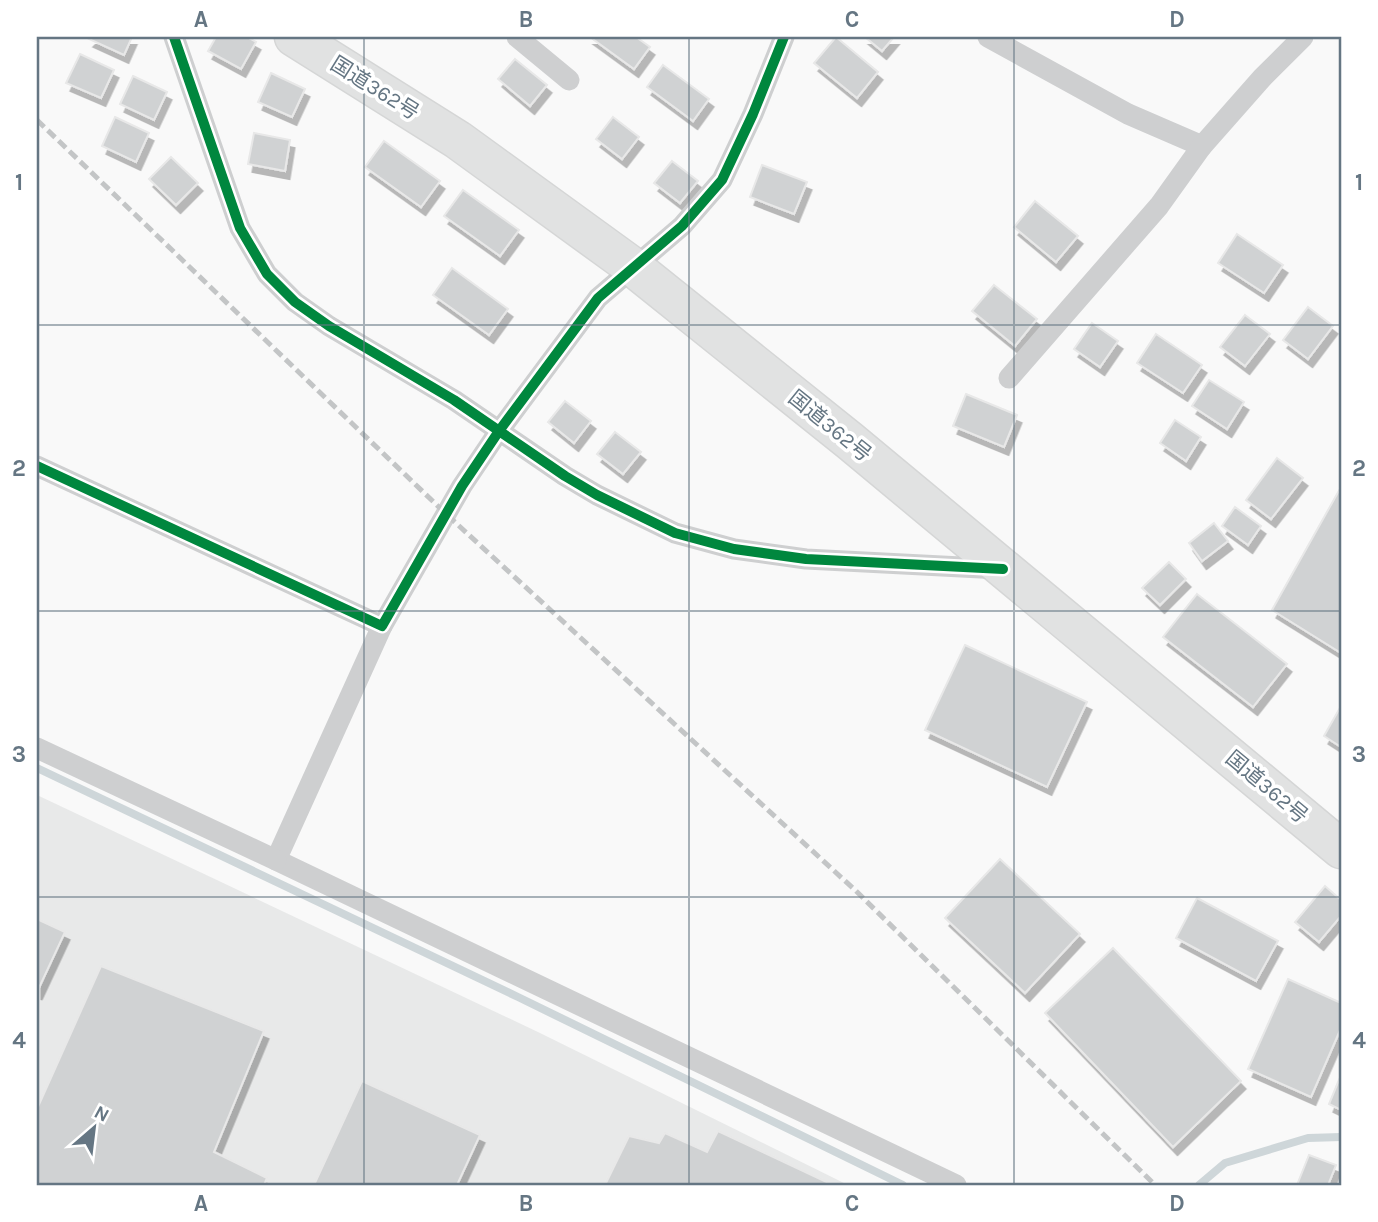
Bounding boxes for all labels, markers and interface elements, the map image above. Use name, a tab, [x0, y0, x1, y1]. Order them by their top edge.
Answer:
text: A	[194, 6, 208, 33]
text: B	[519, 6, 533, 33]
text: C	[845, 6, 859, 33]
text: D	[1169, 6, 1185, 33]
street label: 国道362号	[326, 51, 424, 125]
text: 1	[15, 169, 23, 196]
text: 1	[1355, 169, 1363, 196]
street label: 国道362号	[784, 385, 876, 467]
text: 2	[12, 455, 26, 482]
text: 2	[1352, 455, 1366, 482]
text: 3	[12, 741, 26, 768]
text: 3	[1352, 741, 1366, 768]
street label: 国道362号	[1221, 746, 1313, 828]
text: 4	[12, 1027, 26, 1054]
text: 4	[1352, 1027, 1366, 1054]
north arrow	[60, 1092, 130, 1162]
text: N	[90, 1101, 113, 1127]
text: A	[194, 1190, 208, 1217]
text: B	[519, 1190, 533, 1217]
text: C	[845, 1190, 859, 1217]
text: D	[1169, 1190, 1185, 1217]

